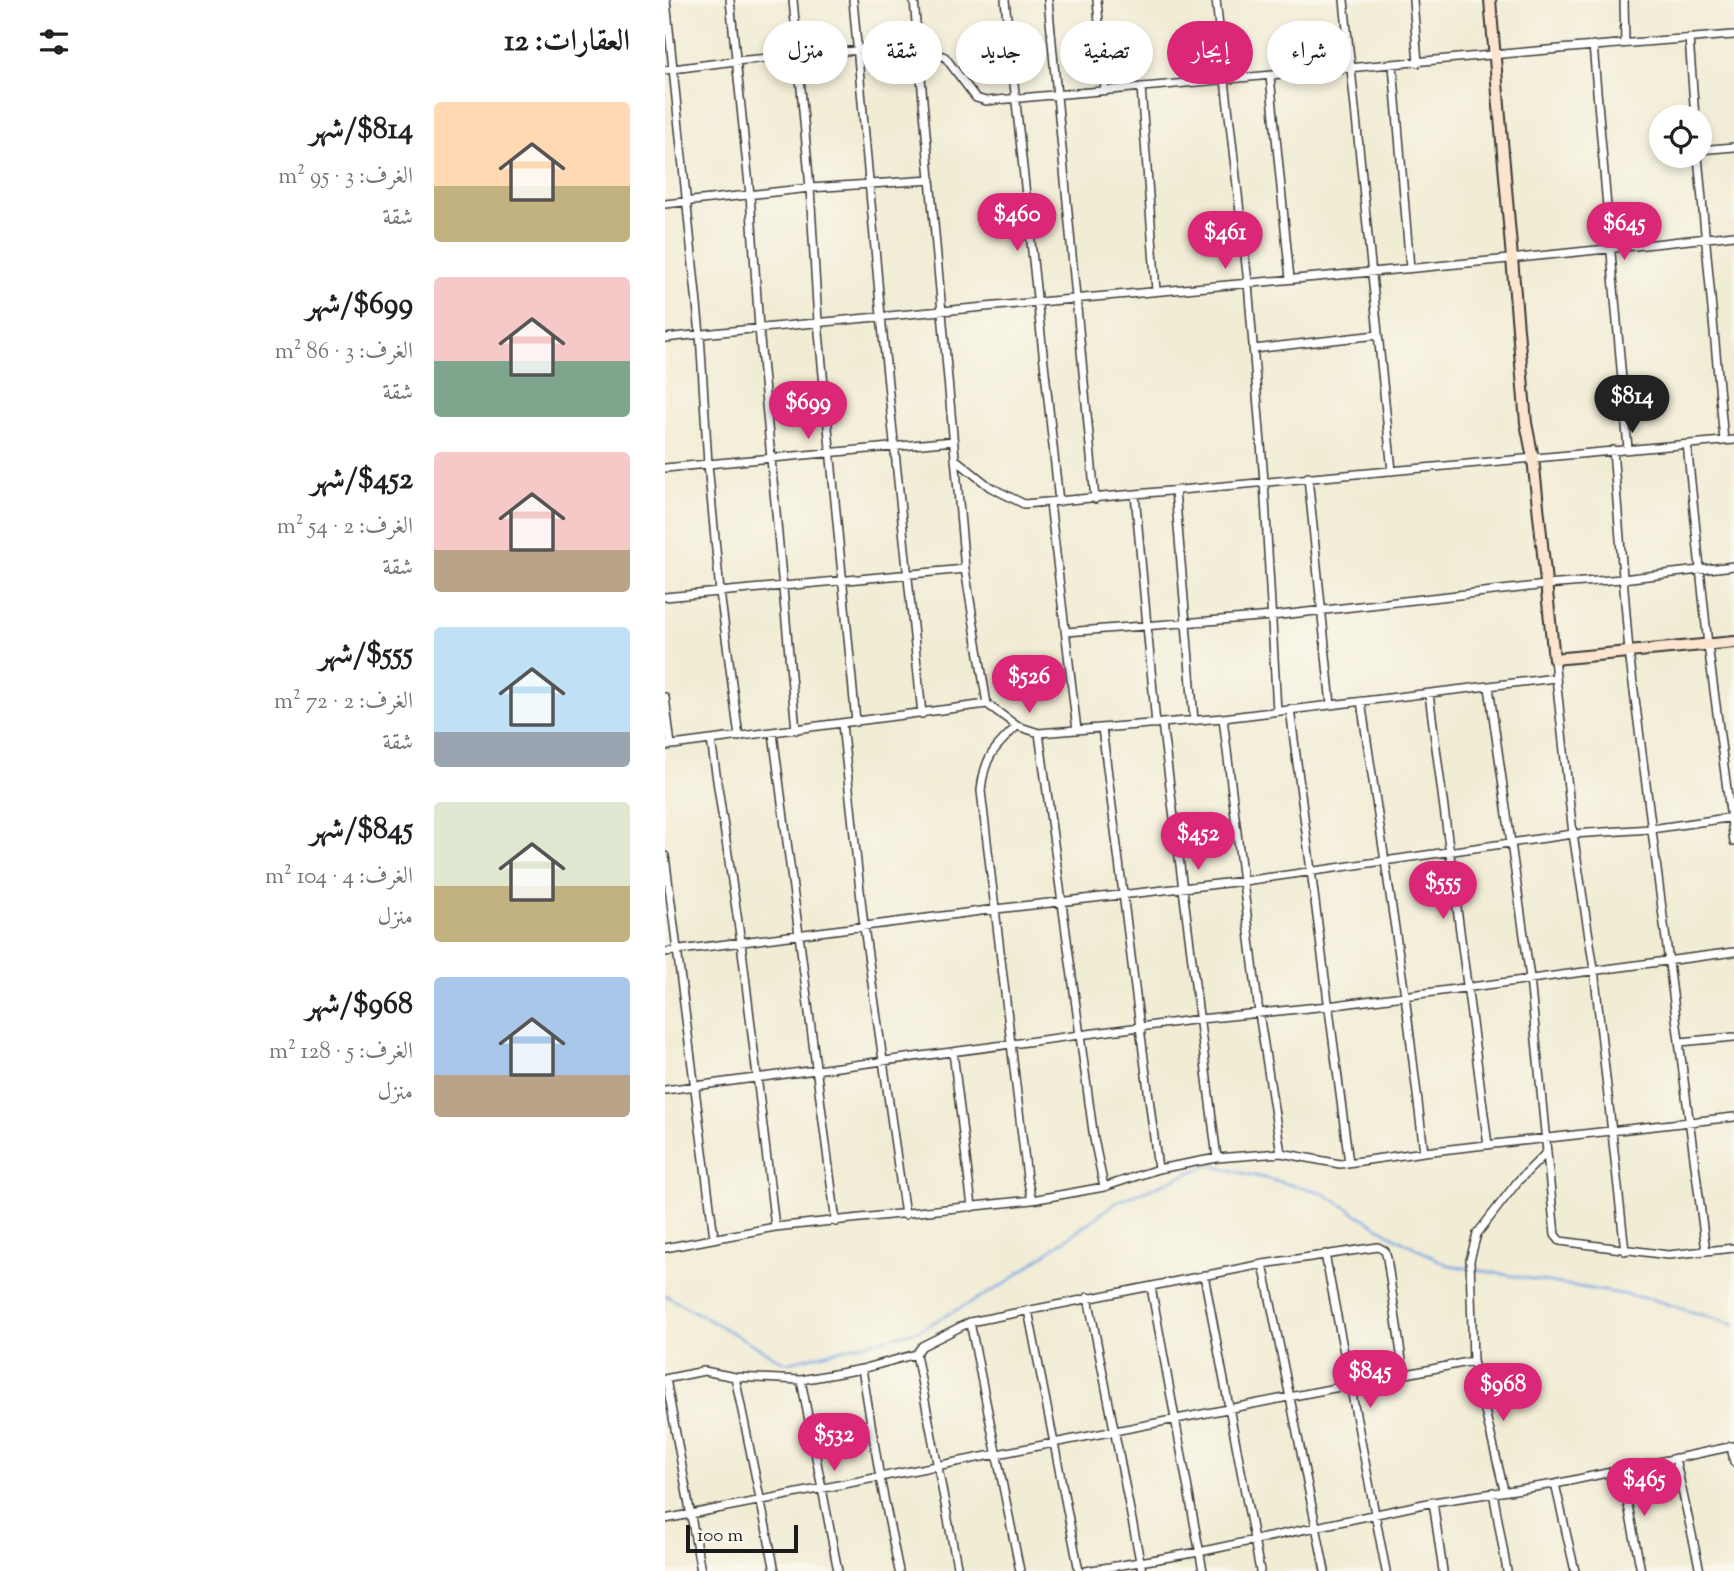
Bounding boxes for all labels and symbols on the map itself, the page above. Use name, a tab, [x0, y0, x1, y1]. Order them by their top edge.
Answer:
pin: $460	[976, 194, 1058, 253]
pin: $645	[1583, 202, 1665, 262]
pin: $461	[1184, 212, 1266, 271]
pin: $814	[1591, 376, 1673, 435]
pin: $699	[767, 382, 849, 441]
pin: $526	[988, 656, 1070, 715]
pin: $452	[1157, 812, 1239, 872]
pin: $555	[1402, 862, 1484, 921]
pin: $845	[1329, 1350, 1411, 1410]
pin: $968	[1462, 1364, 1544, 1423]
pin: $532	[793, 1414, 875, 1473]
pin: $465	[1603, 1458, 1685, 1518]
scale bar	[686, 1522, 798, 1554]

